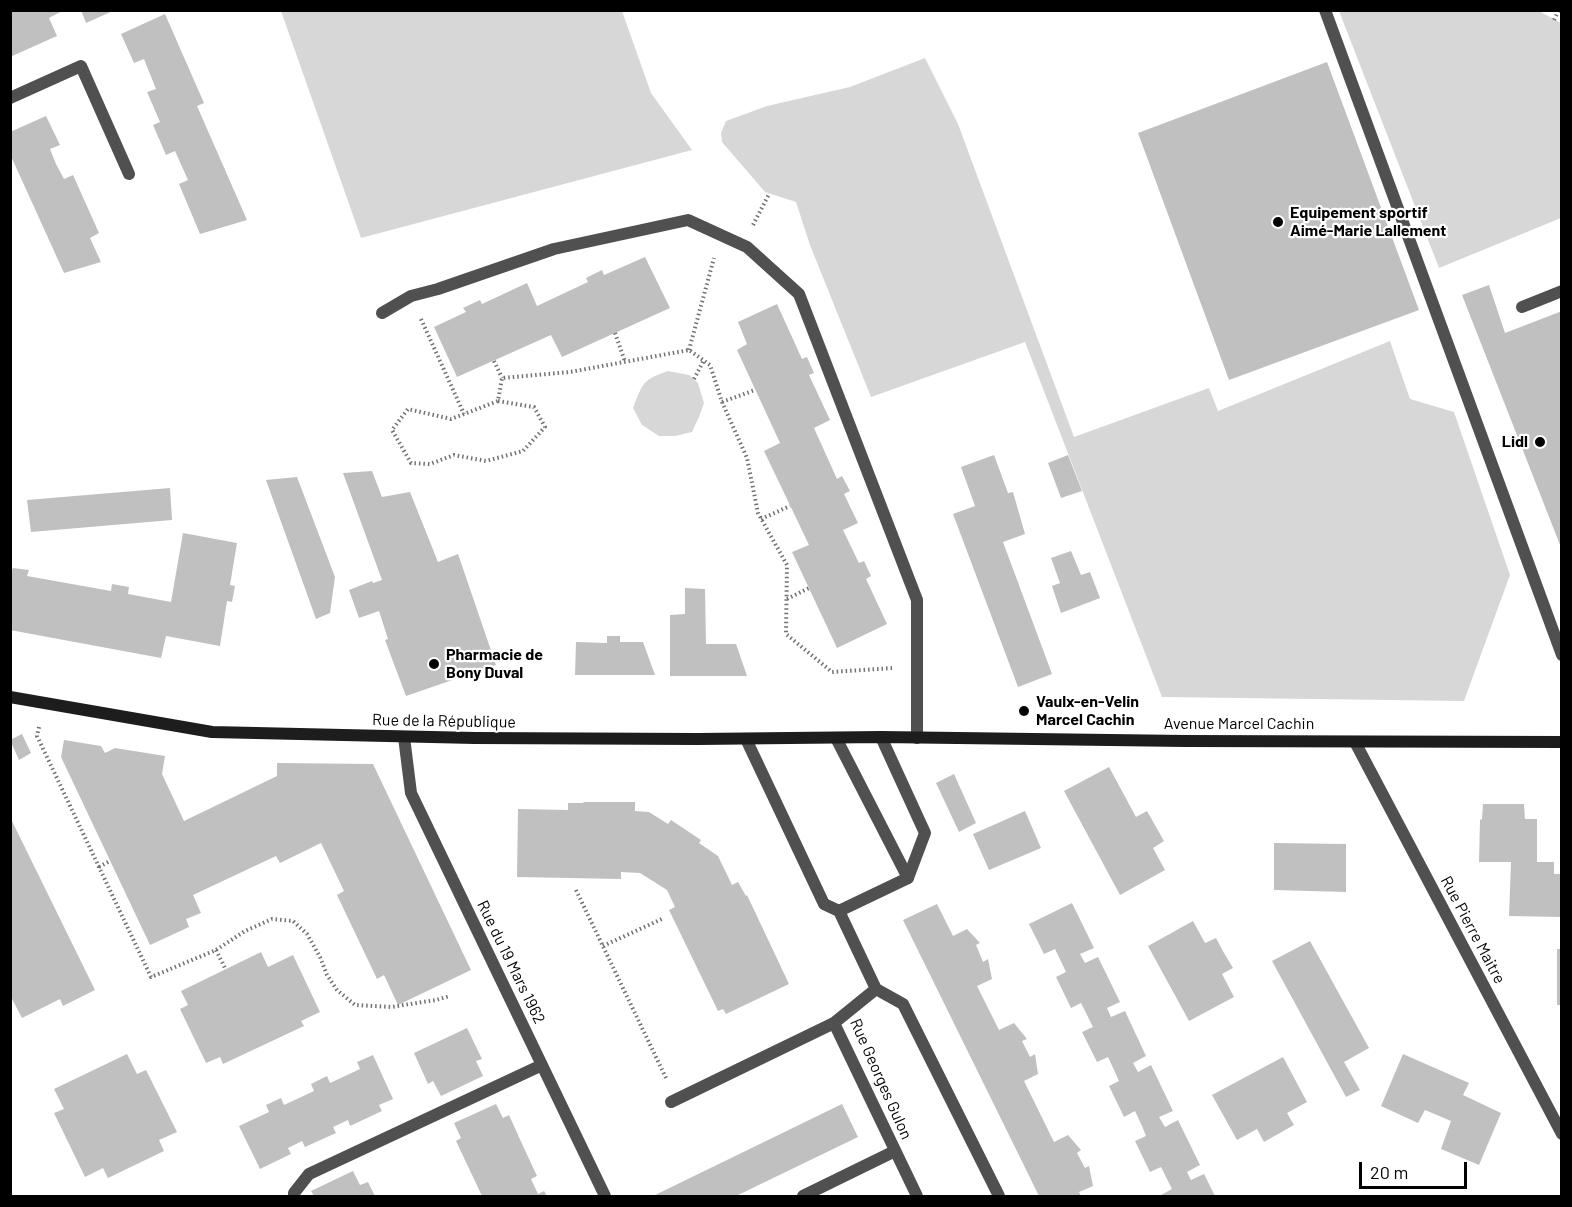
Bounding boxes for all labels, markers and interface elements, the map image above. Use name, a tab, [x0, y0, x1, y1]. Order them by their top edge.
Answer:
place label: Equipement sportif Aimé-Marie Lallement	[1290, 203, 1446, 241]
marker: Equipement sportif Aimé-Marie Lallement	[1271, 215, 1285, 229]
place label: Lidl	[1502, 432, 1528, 452]
marker: Lidl	[1533, 435, 1547, 449]
place label: Pharmacie de Bony Duval	[446, 645, 543, 683]
marker: Pharmacie de Bony Duval	[427, 657, 441, 671]
place label: Vaulx-en-Velin Marcel Cachin	[1036, 692, 1139, 730]
marker: Vaulx-en-Velin Marcel Cachin	[1017, 704, 1031, 718]
street label: Rue de la République	[372, 710, 516, 732]
street label: Avenue Marcel Cachin	[1164, 714, 1314, 734]
street label: Rue Pierre Maitre	[1437, 873, 1509, 987]
street label: Rue du 19 Mars 1962	[473, 897, 549, 1027]
street label: Rue Georges Gulon	[846, 1016, 916, 1142]
scale bar	[1362, 1150, 1470, 1188]
text: 20 m	[1370, 1161, 1408, 1183]

